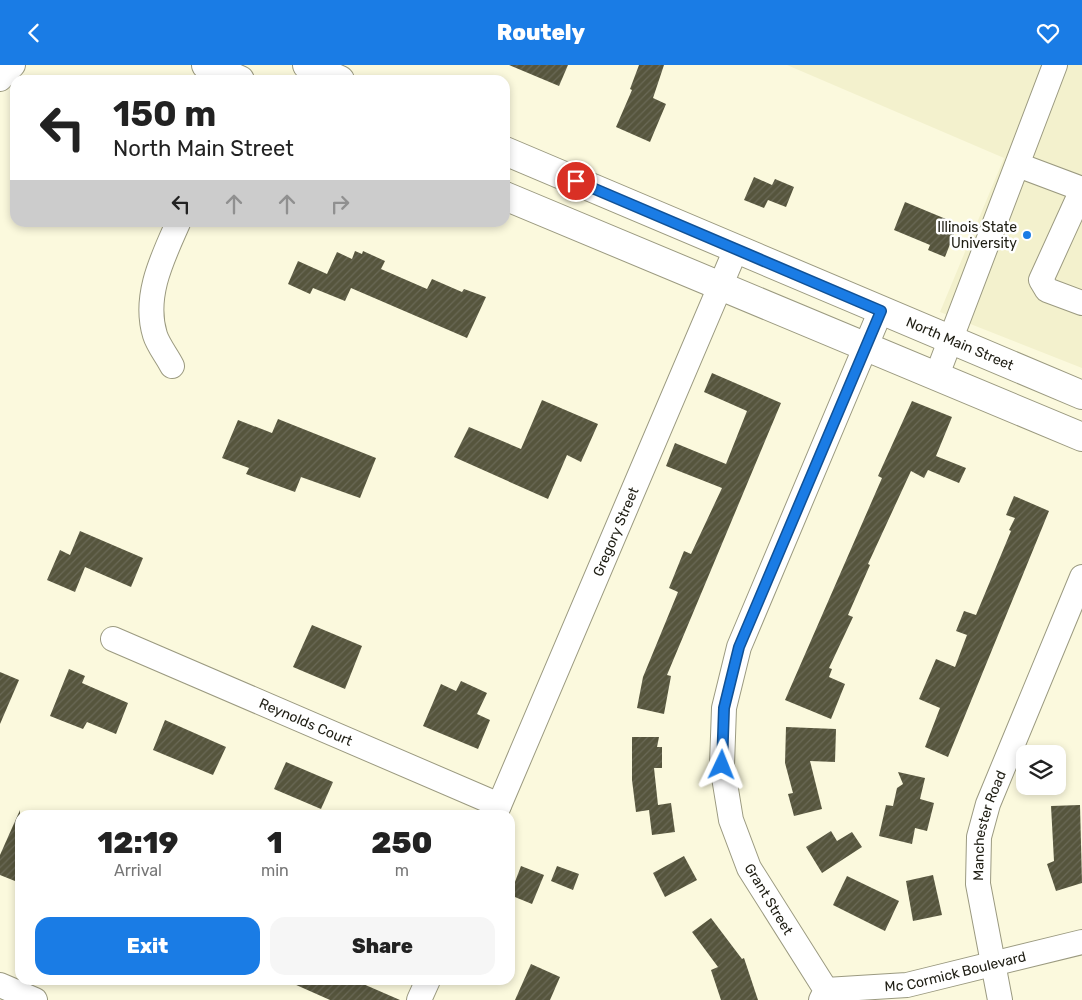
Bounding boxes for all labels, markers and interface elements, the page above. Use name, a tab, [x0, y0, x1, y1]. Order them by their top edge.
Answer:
icon: back	[20, 19, 48, 47]
text: Routely	[497, 19, 585, 46]
icon: heart	[1034, 19, 1062, 47]
text: 150 m	[113, 93, 216, 135]
icon: left	[30, 95, 95, 160]
text: North Main Street	[113, 135, 294, 162]
pin	[555, 160, 597, 202]
icon: arrive	[562, 167, 590, 195]
icon: left	[167, 190, 195, 218]
icon: ahead	[220, 190, 248, 218]
icon: ahead	[273, 190, 301, 218]
icon: right	[326, 190, 354, 218]
place label: Illinois State University	[937, 219, 1017, 252]
marker: Illinois State University	[1021, 229, 1033, 241]
street label: North Main Street	[903, 314, 1017, 374]
street label: Gregory Street	[590, 484, 643, 579]
street label: Reynolds Court	[256, 695, 355, 750]
position arrow	[695, 738, 747, 790]
map controls	[1016, 745, 1066, 795]
button: layers	[1016, 745, 1066, 795]
street label: Manchester Road	[970, 768, 1010, 881]
text: 12:19	[97, 825, 178, 861]
text: 1	[267, 825, 283, 861]
text: 250	[371, 825, 433, 861]
street label: Grant Street	[741, 860, 797, 938]
text: Arrival	[114, 861, 162, 880]
text: min	[261, 861, 289, 880]
text: m	[395, 861, 409, 880]
button: Exit	[35, 917, 260, 975]
button: Share	[270, 917, 495, 975]
street label: Mc Cormick Boulevard	[884, 948, 1028, 995]

